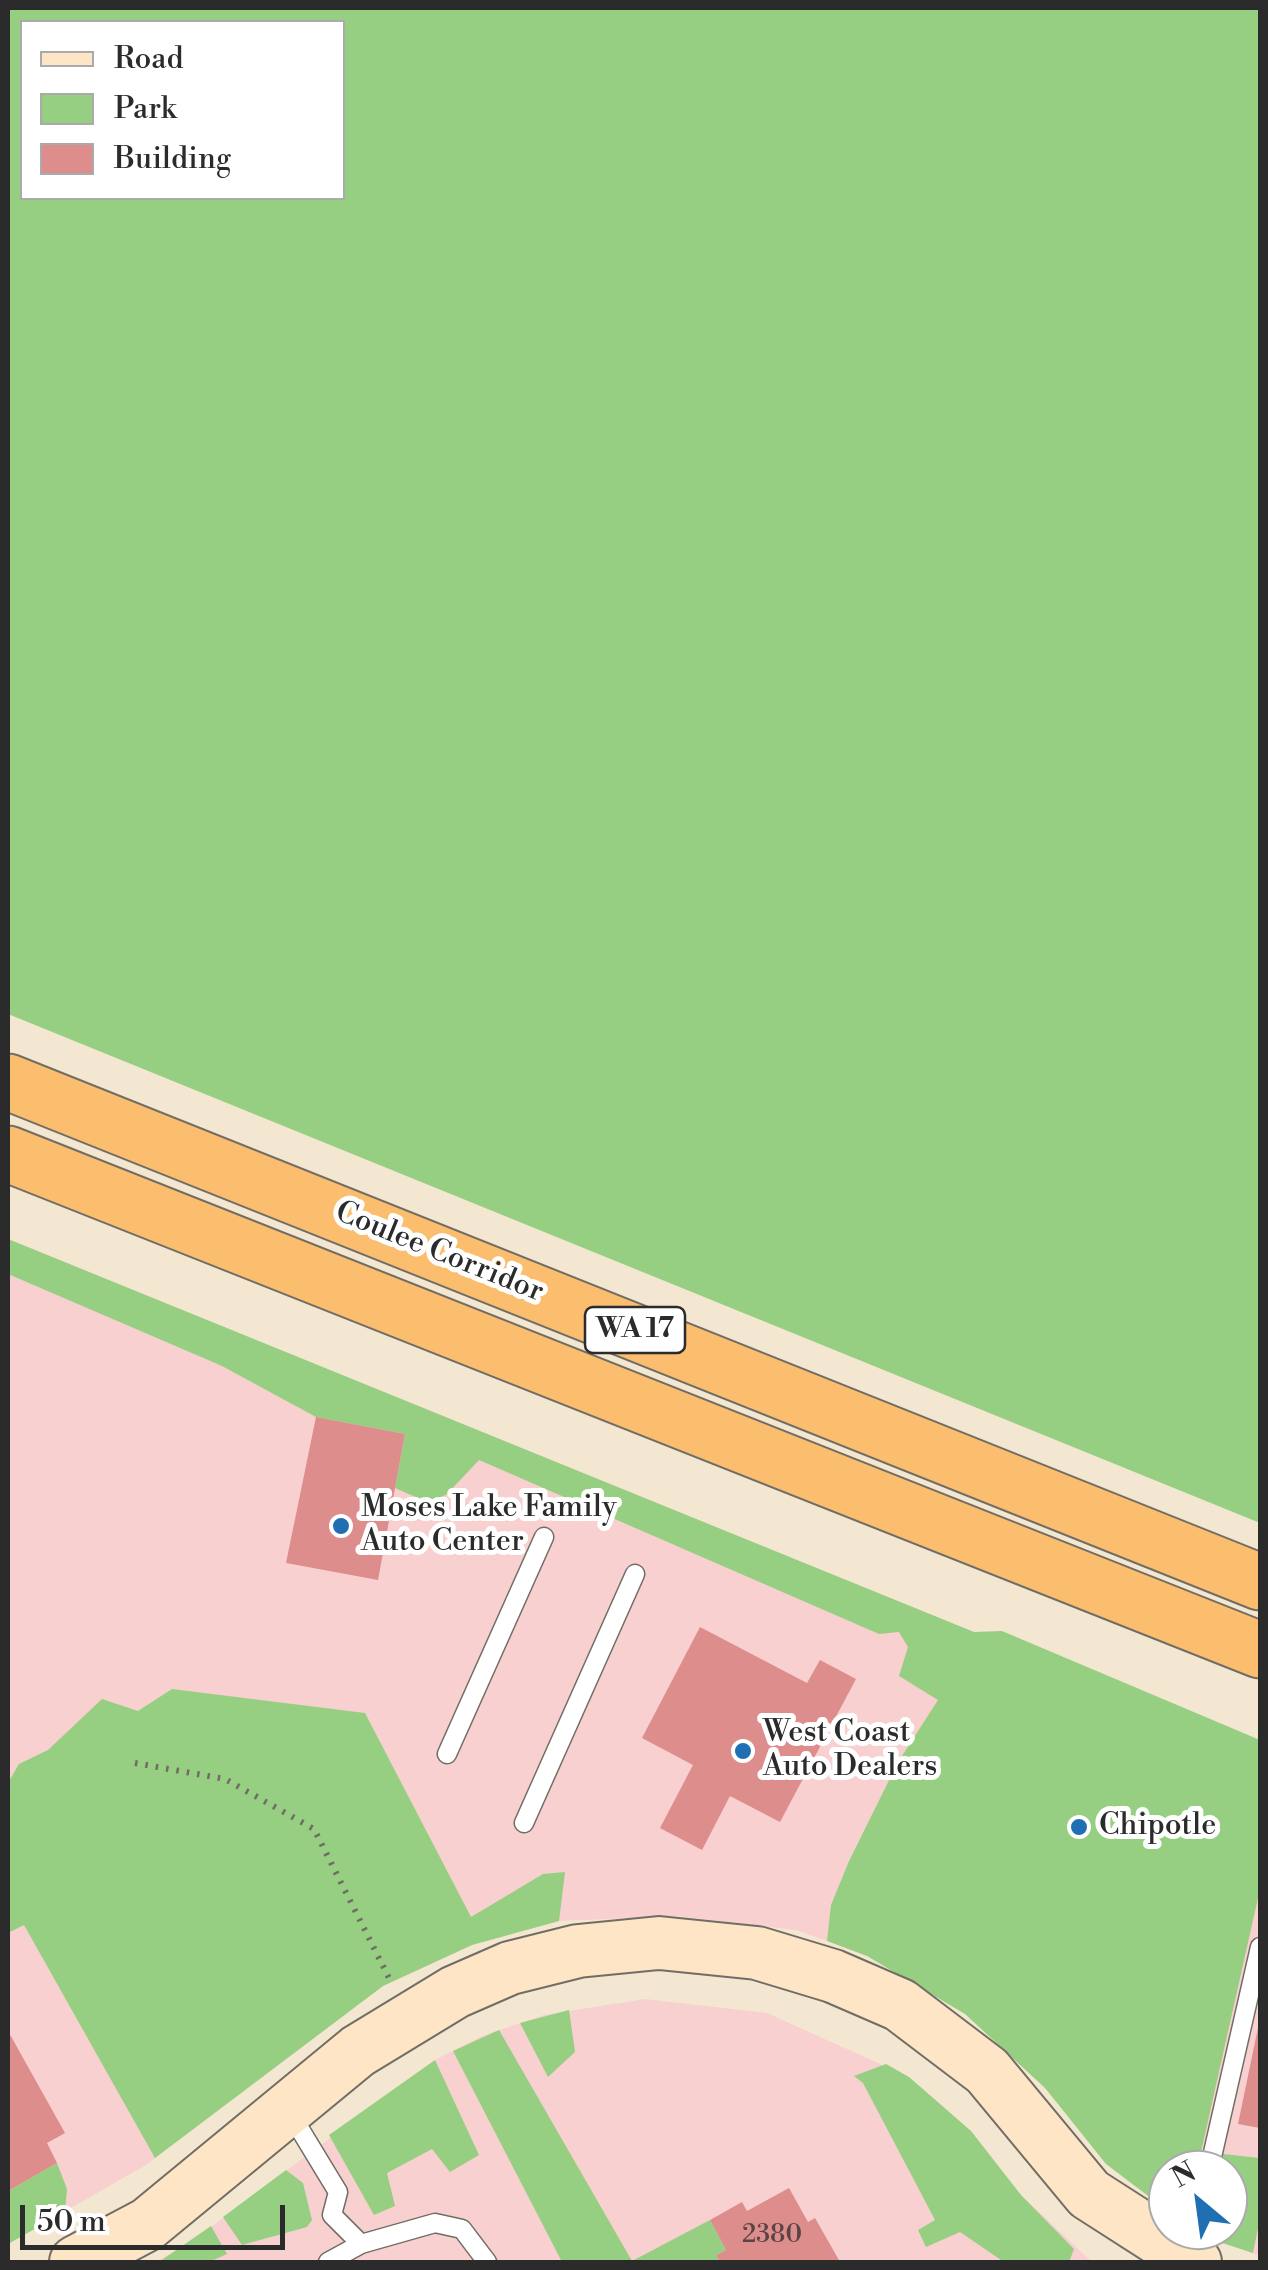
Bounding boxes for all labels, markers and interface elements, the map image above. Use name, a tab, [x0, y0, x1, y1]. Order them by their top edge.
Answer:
legend	[20, 20, 345, 200]
text: Road	[114, 40, 184, 78]
text: Park	[114, 90, 176, 128]
text: Building	[114, 140, 231, 178]
street label: Coulee Corridor	[330, 1195, 548, 1311]
road number: WA 17	[585, 1307, 685, 1353]
place label: Moses Lake Family Auto Center	[361, 1491, 617, 1562]
marker: Moses Lake Family Auto Center	[330, 1515, 352, 1537]
place label: West Coast Auto Dealers	[763, 1716, 938, 1786]
marker: West Coast Auto Dealers	[732, 1740, 754, 1762]
place label: Chipotle	[1099, 1809, 1216, 1845]
marker: Chipotle	[1068, 1816, 1090, 1838]
north arrow	[1148, 2150, 1248, 2250]
text: N	[1166, 2154, 1202, 2196]
scale bar	[25, 2185, 290, 2247]
text: 50 m	[37, 2203, 106, 2241]
house number: 2380	[742, 2221, 802, 2251]

